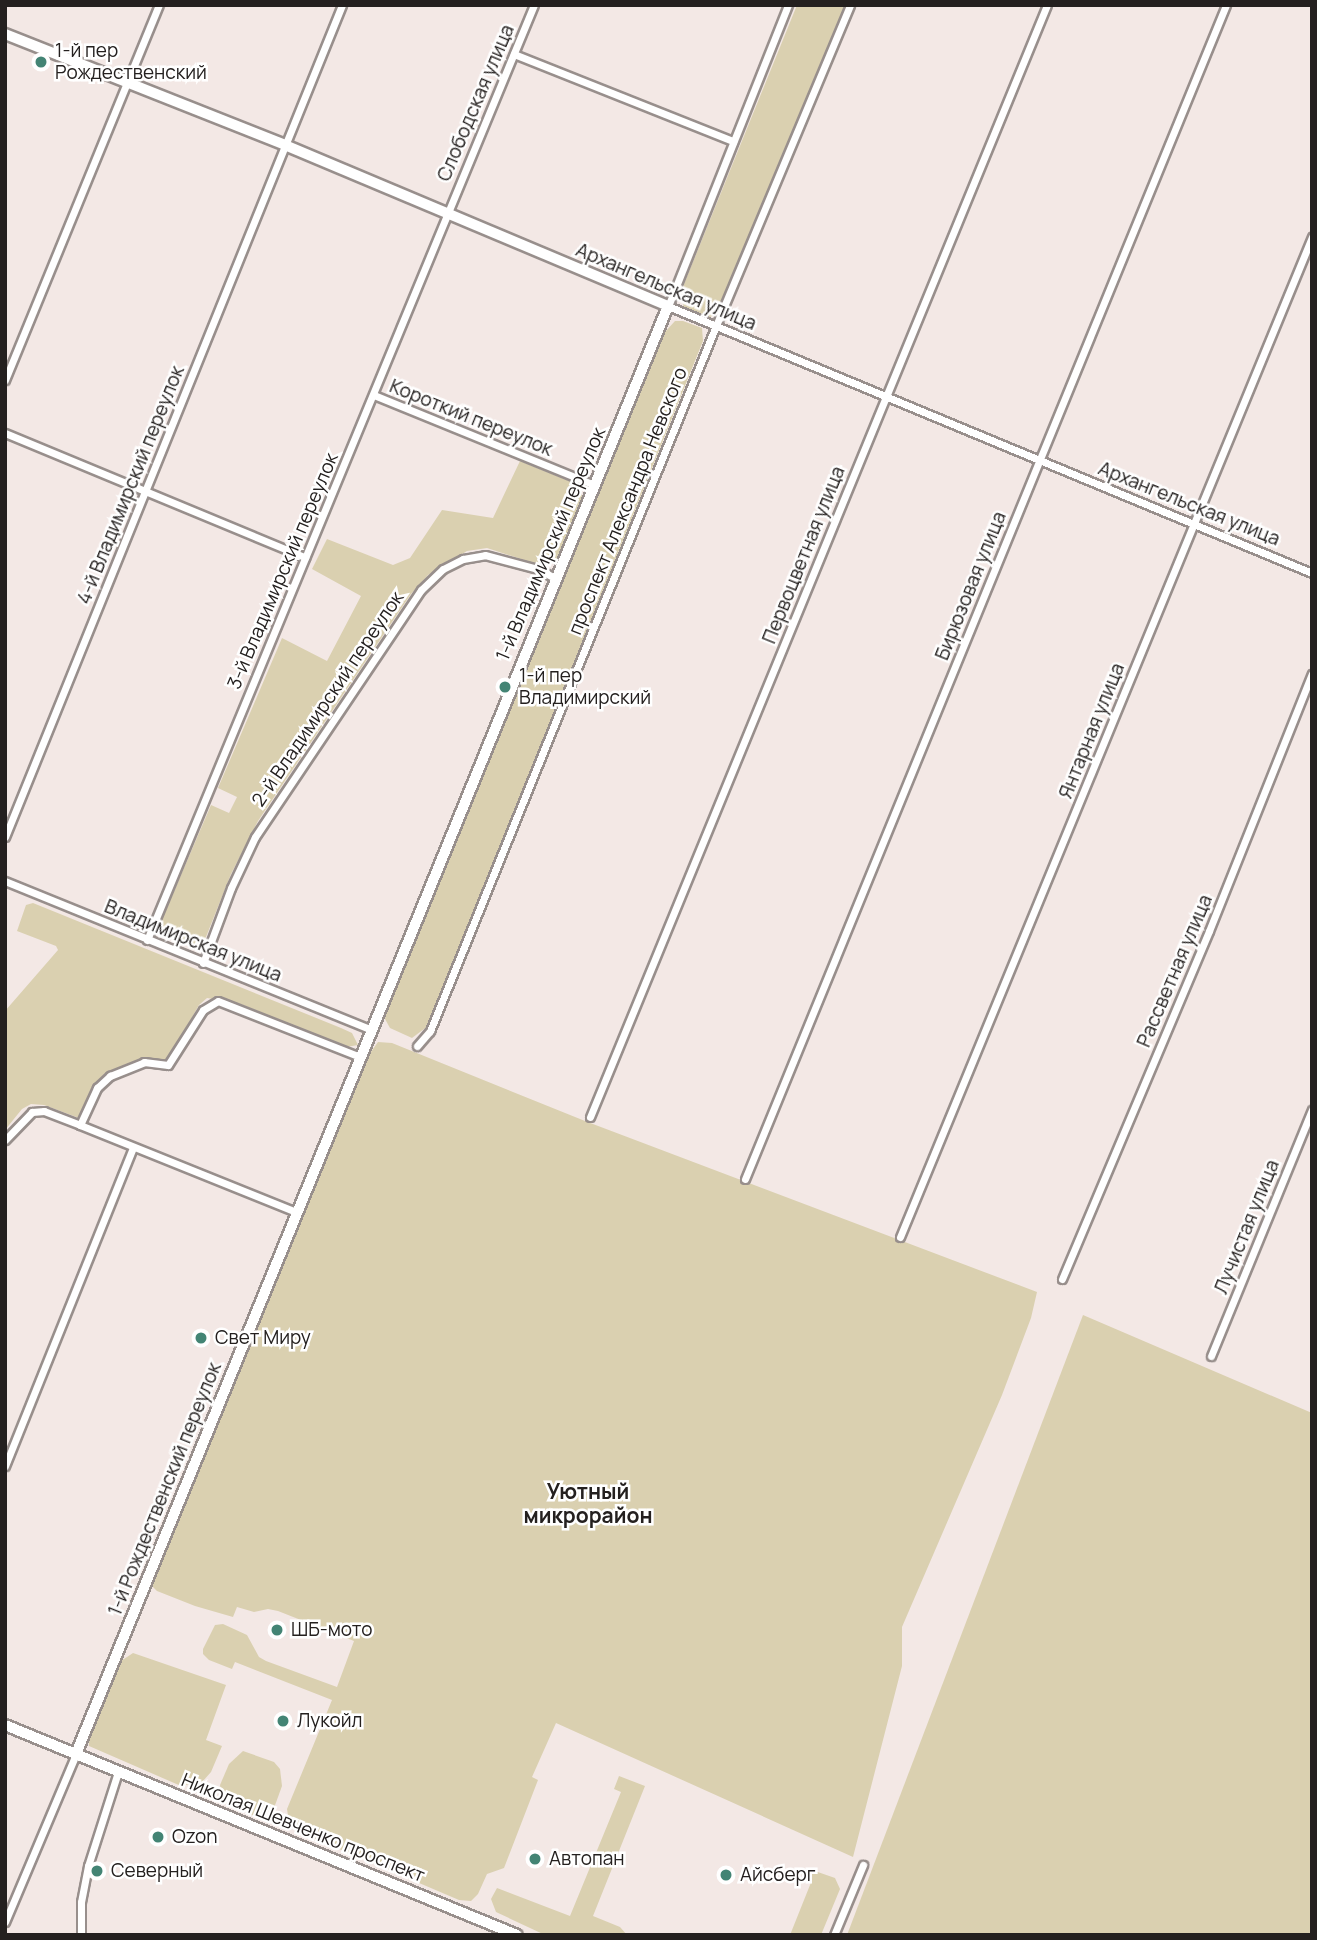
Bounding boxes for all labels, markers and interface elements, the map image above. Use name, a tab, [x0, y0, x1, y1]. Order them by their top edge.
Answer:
street label: Слободская улица	[433, 21, 519, 185]
place label: 1-й пер Рождественский	[55, 40, 207, 84]
marker: 1-й пер Рождественский	[33, 54, 49, 70]
street label: Архангельская улица	[572, 239, 760, 335]
street label: 4-й Владимирский переулок	[73, 363, 189, 607]
street label: проспект Александра Невского	[564, 364, 692, 638]
street label: Короткий переулок	[386, 375, 556, 461]
street label: 1-й Владимирский переулок	[491, 424, 611, 664]
street label: 3-й Владимирский переулок	[223, 450, 343, 692]
street label: Архангельская улица	[1095, 457, 1283, 551]
street label: Первоцветная улица	[758, 463, 850, 647]
street label: Бирюзовая улица	[931, 509, 1011, 663]
street label: 2-й Владимирский переулок	[247, 587, 409, 811]
street label: Янтарная улица	[1054, 660, 1130, 802]
place label: 1-й пер Владимирский	[519, 665, 651, 709]
marker: 1-й пер Владимирский	[497, 679, 513, 695]
street label: Рассветная улица	[1133, 891, 1217, 1051]
street label: Владимирская улица	[101, 895, 285, 987]
street label: Лучистая улица	[1210, 1157, 1284, 1297]
place label: Свет Миру	[215, 1327, 311, 1349]
marker: Свет Миру	[193, 1330, 209, 1346]
street label: 1-й Рождественский переулок	[104, 1359, 226, 1619]
district label: Уютный микрорайон	[523, 1478, 653, 1528]
place label: ШБ-мото	[291, 1619, 372, 1641]
marker: ШБ-мото	[269, 1622, 285, 1638]
place label: Лукойл	[297, 1710, 363, 1732]
marker: Лукойл	[275, 1713, 291, 1729]
street label: Николая Шевченко проспект	[178, 1769, 428, 1887]
place label: Ozon	[172, 1826, 218, 1848]
marker: Ozon	[150, 1829, 166, 1845]
place label: Автопан	[549, 1848, 624, 1870]
marker: Автопан	[527, 1851, 543, 1867]
place label: Северный	[111, 1860, 203, 1882]
marker: Северный	[89, 1863, 105, 1879]
place label: Айсберг	[740, 1864, 816, 1886]
marker: Айсберг	[718, 1867, 734, 1883]

